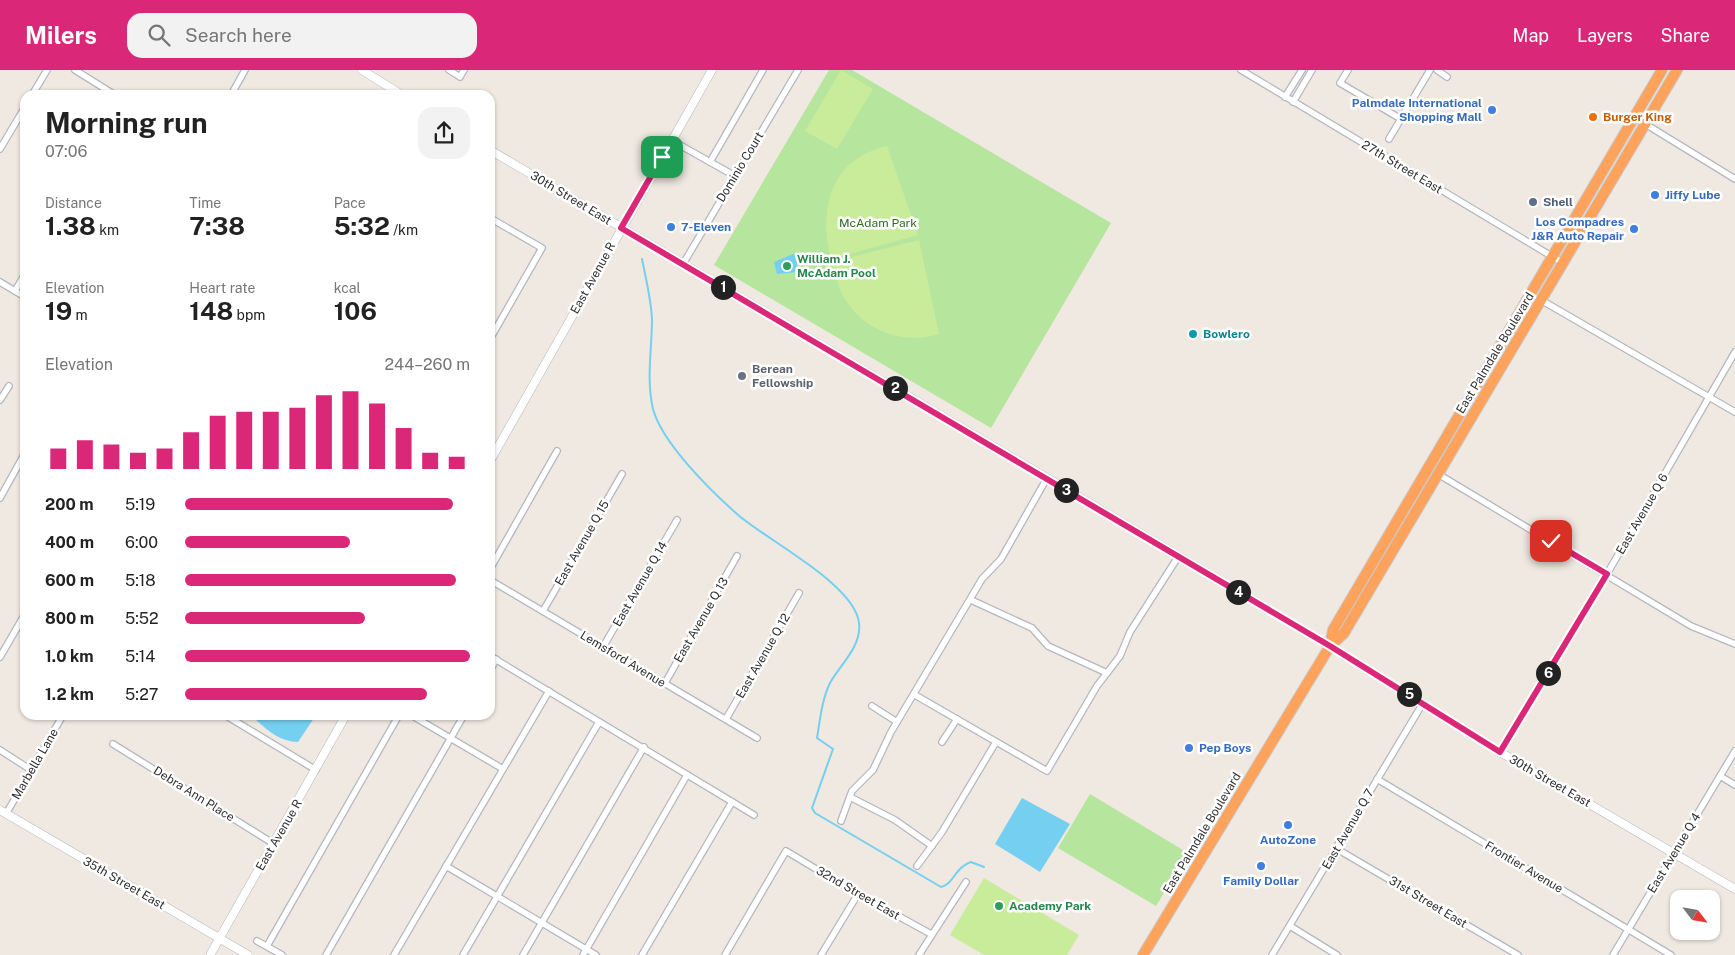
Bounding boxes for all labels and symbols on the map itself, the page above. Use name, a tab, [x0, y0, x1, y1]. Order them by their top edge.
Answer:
place label: Palmdale International Shopping Mall	[1352, 96, 1482, 124]
marker: Palmdale International Shopping Mall	[1486, 104, 1498, 116]
place label: Burger King	[1603, 110, 1672, 124]
marker: Burger King	[1587, 111, 1599, 123]
street label: Dominio Court	[714, 129, 767, 205]
pin	[641, 136, 683, 178]
street label: 27th Street East	[1359, 137, 1445, 197]
street label: 30th Street East	[528, 168, 614, 228]
place label: Jiffy Lube	[1665, 188, 1720, 202]
marker: Jiffy Lube	[1649, 189, 1661, 201]
place label: Shell	[1543, 195, 1573, 209]
marker: Shell	[1527, 196, 1539, 208]
place label: Los Compadres J&R Auto Repair	[1531, 215, 1624, 243]
park label: McAdam Park	[839, 216, 917, 230]
place label: 7-Eleven	[681, 220, 731, 234]
marker: 7-Eleven	[665, 221, 677, 233]
marker: Los Compadres J&R Auto Repair	[1628, 223, 1640, 235]
street label: East Avenue R	[568, 240, 618, 316]
place label: William J. McAdam Pool	[797, 252, 876, 280]
marker: William J. McAdam Pool	[781, 260, 793, 272]
pin: 1	[710, 274, 736, 300]
street label: East Palmdale Boulevard	[1453, 290, 1537, 416]
place label: Bowlero	[1203, 327, 1250, 341]
marker: Bowlero	[1187, 328, 1199, 340]
place label: Berean Fellowship	[752, 362, 813, 390]
marker: Berean Fellowship	[736, 370, 748, 382]
pin: 2	[882, 376, 908, 400]
street label: East Avenue Q 6	[1613, 471, 1671, 557]
pin: 3	[1054, 478, 1078, 502]
street label: East Avenue Q 15	[552, 498, 612, 588]
pin	[1530, 520, 1572, 562]
street label: East Avenue Q 14	[610, 539, 670, 629]
street label: East Avenue Q 13	[671, 575, 731, 665]
pin: 4	[1226, 580, 1250, 604]
street label: East Avenue Q 12	[733, 611, 793, 701]
street label: Lemsford Avenue	[578, 628, 668, 690]
pin: 6	[1536, 660, 1560, 686]
pin: 5	[1396, 682, 1422, 706]
street label: Marbella Lane	[9, 726, 61, 802]
place label: Pep Boys	[1199, 741, 1251, 755]
marker: Pep Boys	[1183, 742, 1195, 754]
street label: 30th Street East	[1507, 752, 1594, 810]
street label: Debra Ann Place	[151, 763, 237, 825]
street label: East Palmdale Boulevard	[1160, 770, 1244, 896]
street label: East Avenue Q 7	[1319, 786, 1377, 872]
street label: East Avenue R	[253, 797, 305, 873]
street label: East Avenue Q 4	[1645, 810, 1704, 896]
marker: AutoZone	[1282, 819, 1294, 831]
place label: AutoZone	[1260, 833, 1316, 847]
street label: Frontier Avenue	[1482, 838, 1566, 896]
street label: 35th Street East	[81, 854, 168, 912]
marker: Family Dollar	[1255, 860, 1267, 872]
street label: 32nd Street East	[814, 863, 903, 923]
street label: 31st Street East	[1386, 873, 1470, 931]
place label: Family Dollar	[1223, 874, 1299, 888]
north arrow	[1670, 890, 1720, 940]
place label: Academy Park	[1009, 899, 1091, 913]
marker: Academy Park	[993, 900, 1005, 912]

